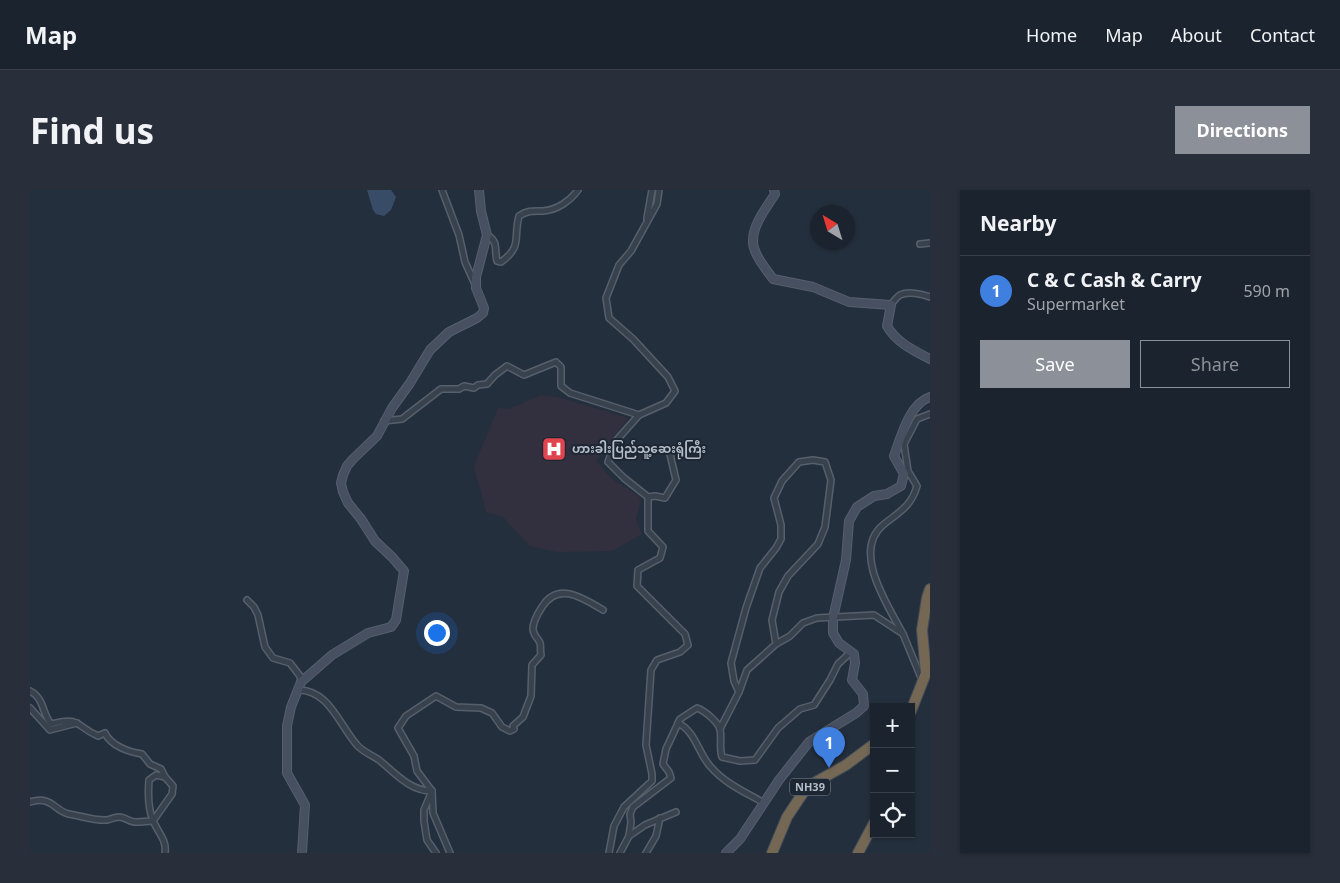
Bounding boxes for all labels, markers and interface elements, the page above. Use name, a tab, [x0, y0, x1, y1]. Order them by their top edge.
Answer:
text: Map	[25, 18, 77, 51]
text: Home	[1026, 23, 1077, 47]
text: Map	[1105, 23, 1143, 47]
text: About	[1171, 23, 1222, 47]
text: Contact	[1250, 23, 1315, 47]
button: Directions	[1175, 106, 1310, 154]
text: Find us	[30, 107, 154, 154]
north arrow	[810, 205, 855, 250]
text: Nearby	[980, 209, 1056, 237]
text: C & C Cash & Carry	[1027, 267, 1201, 293]
text: 1	[991, 280, 1001, 302]
text: 590 m	[1243, 280, 1290, 302]
text: Supermarket	[1027, 293, 1125, 315]
button: Save	[980, 340, 1130, 388]
button: Share	[1140, 340, 1290, 388]
hospital icon: ဟားခါးပြည်သူ့ဆေးရုံကြီး	[541, 436, 567, 462]
place label: ဟားခါးပြည်သူ့ဆေးရုံကြီး	[572, 439, 706, 460]
your location	[424, 620, 450, 646]
map controls	[870, 703, 915, 838]
button: +	[870, 703, 915, 748]
pin: 1	[813, 727, 845, 768]
button: −	[870, 748, 915, 793]
road number: NH39	[790, 778, 830, 796]
button: locate	[870, 793, 915, 838]

